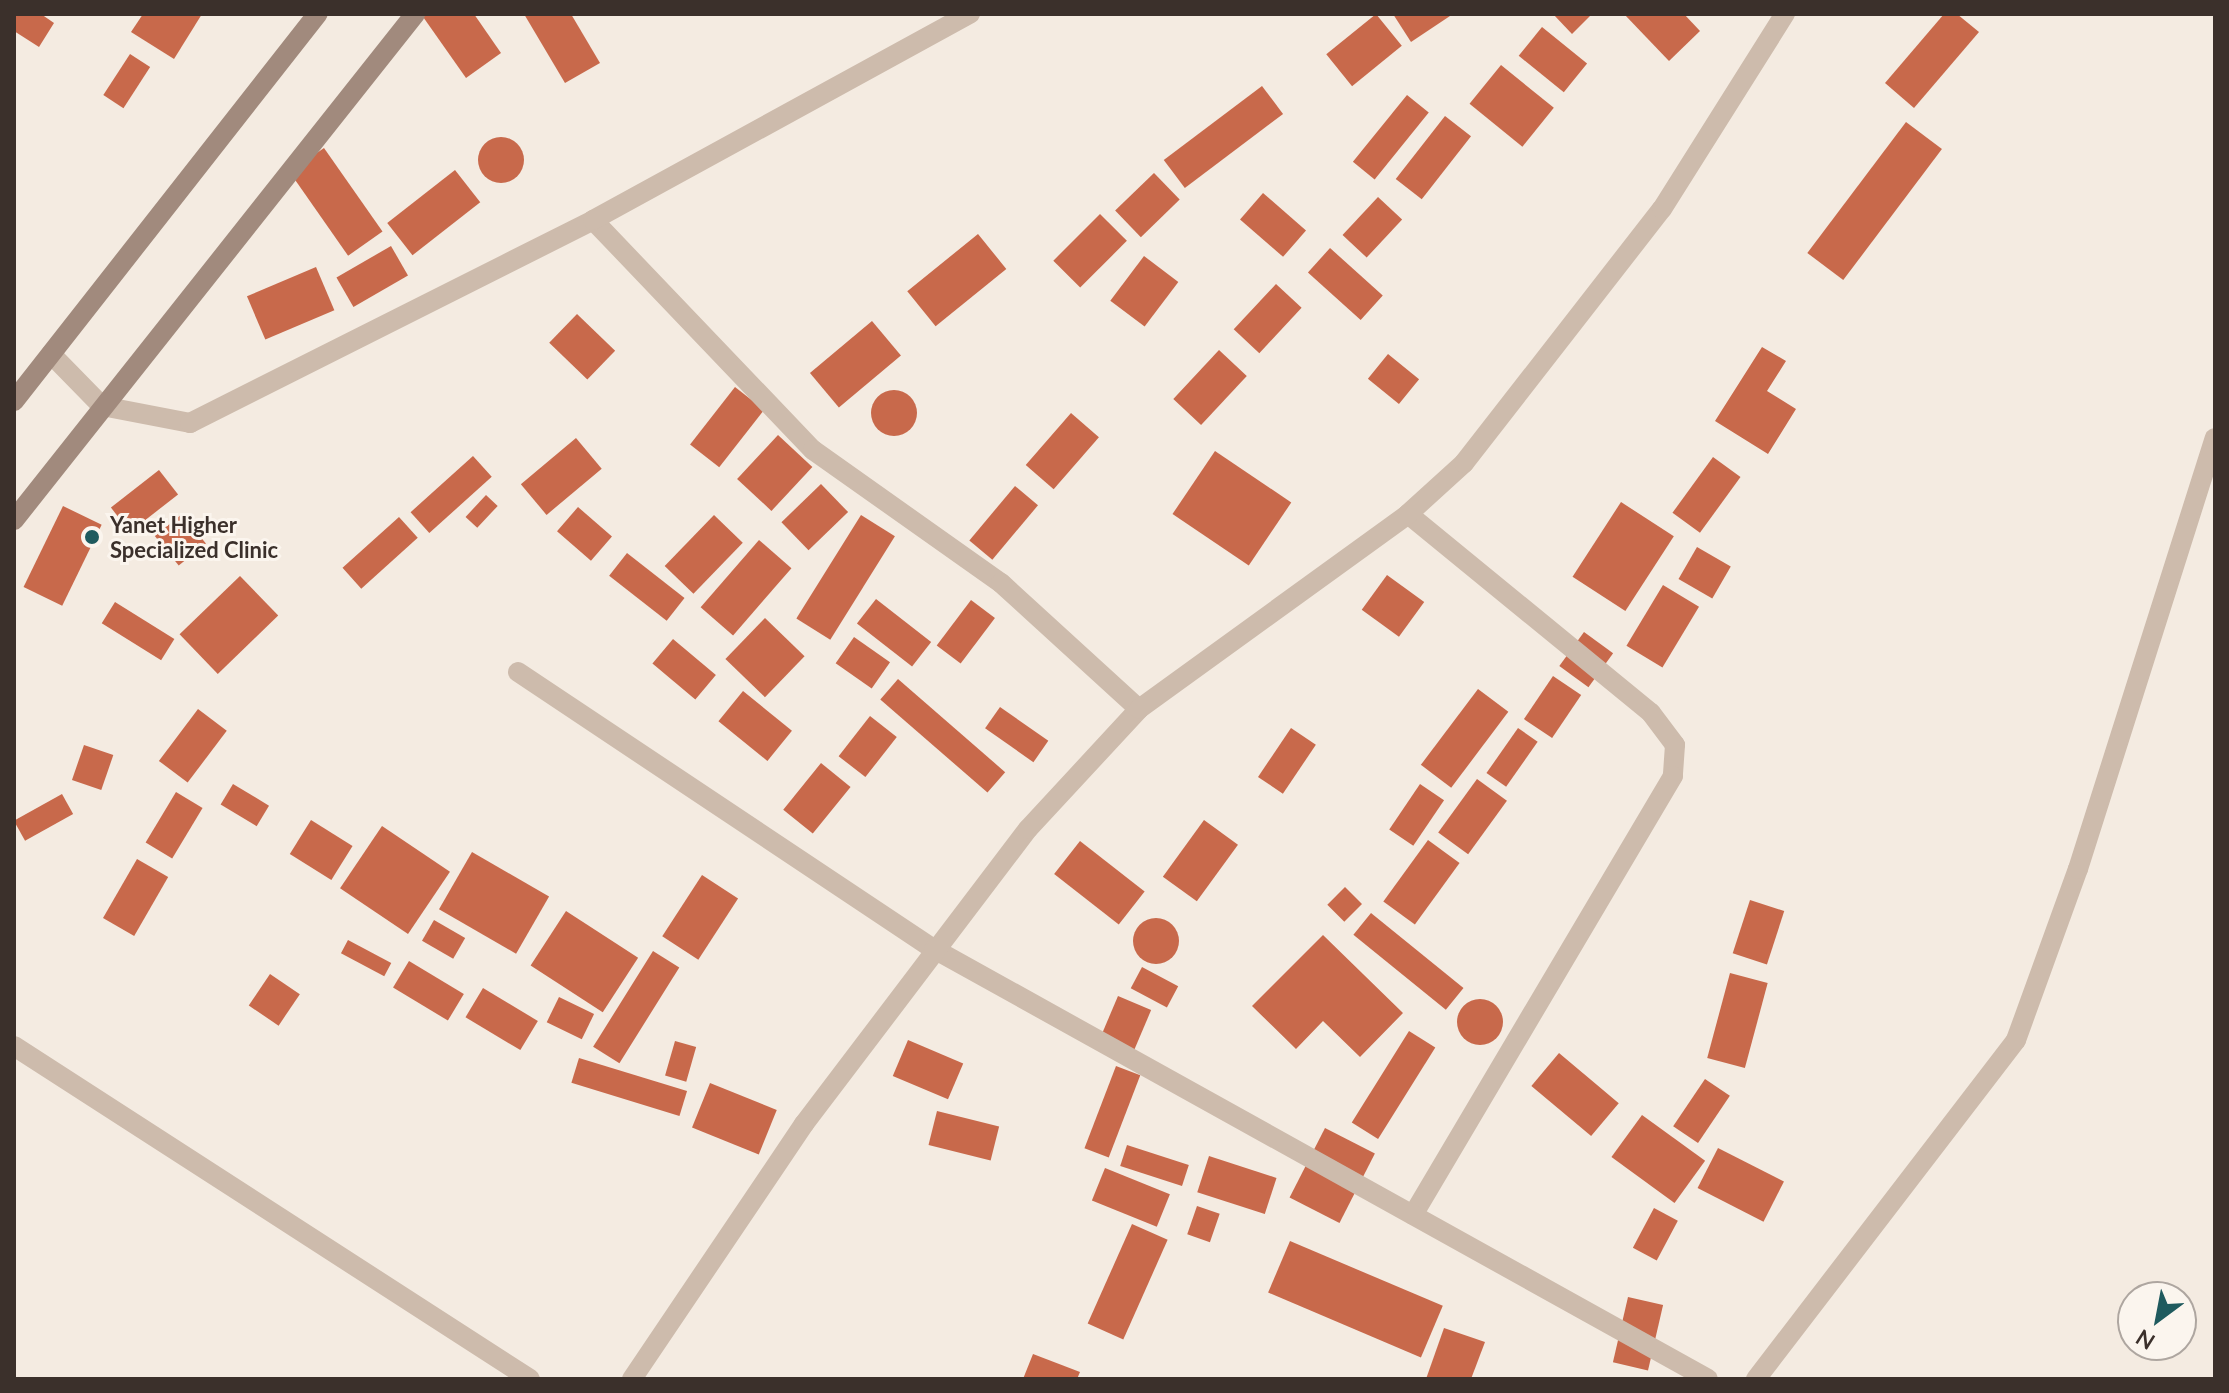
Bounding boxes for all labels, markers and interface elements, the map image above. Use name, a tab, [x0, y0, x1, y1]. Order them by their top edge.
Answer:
place label: Yanet Higher Specialized Clinic	[110, 511, 278, 562]
marker: Yanet Higher Specialized Clinic	[81, 526, 103, 548]
north arrow	[2117, 1281, 2197, 1361]
text: N	[2131, 1324, 2159, 1356]

